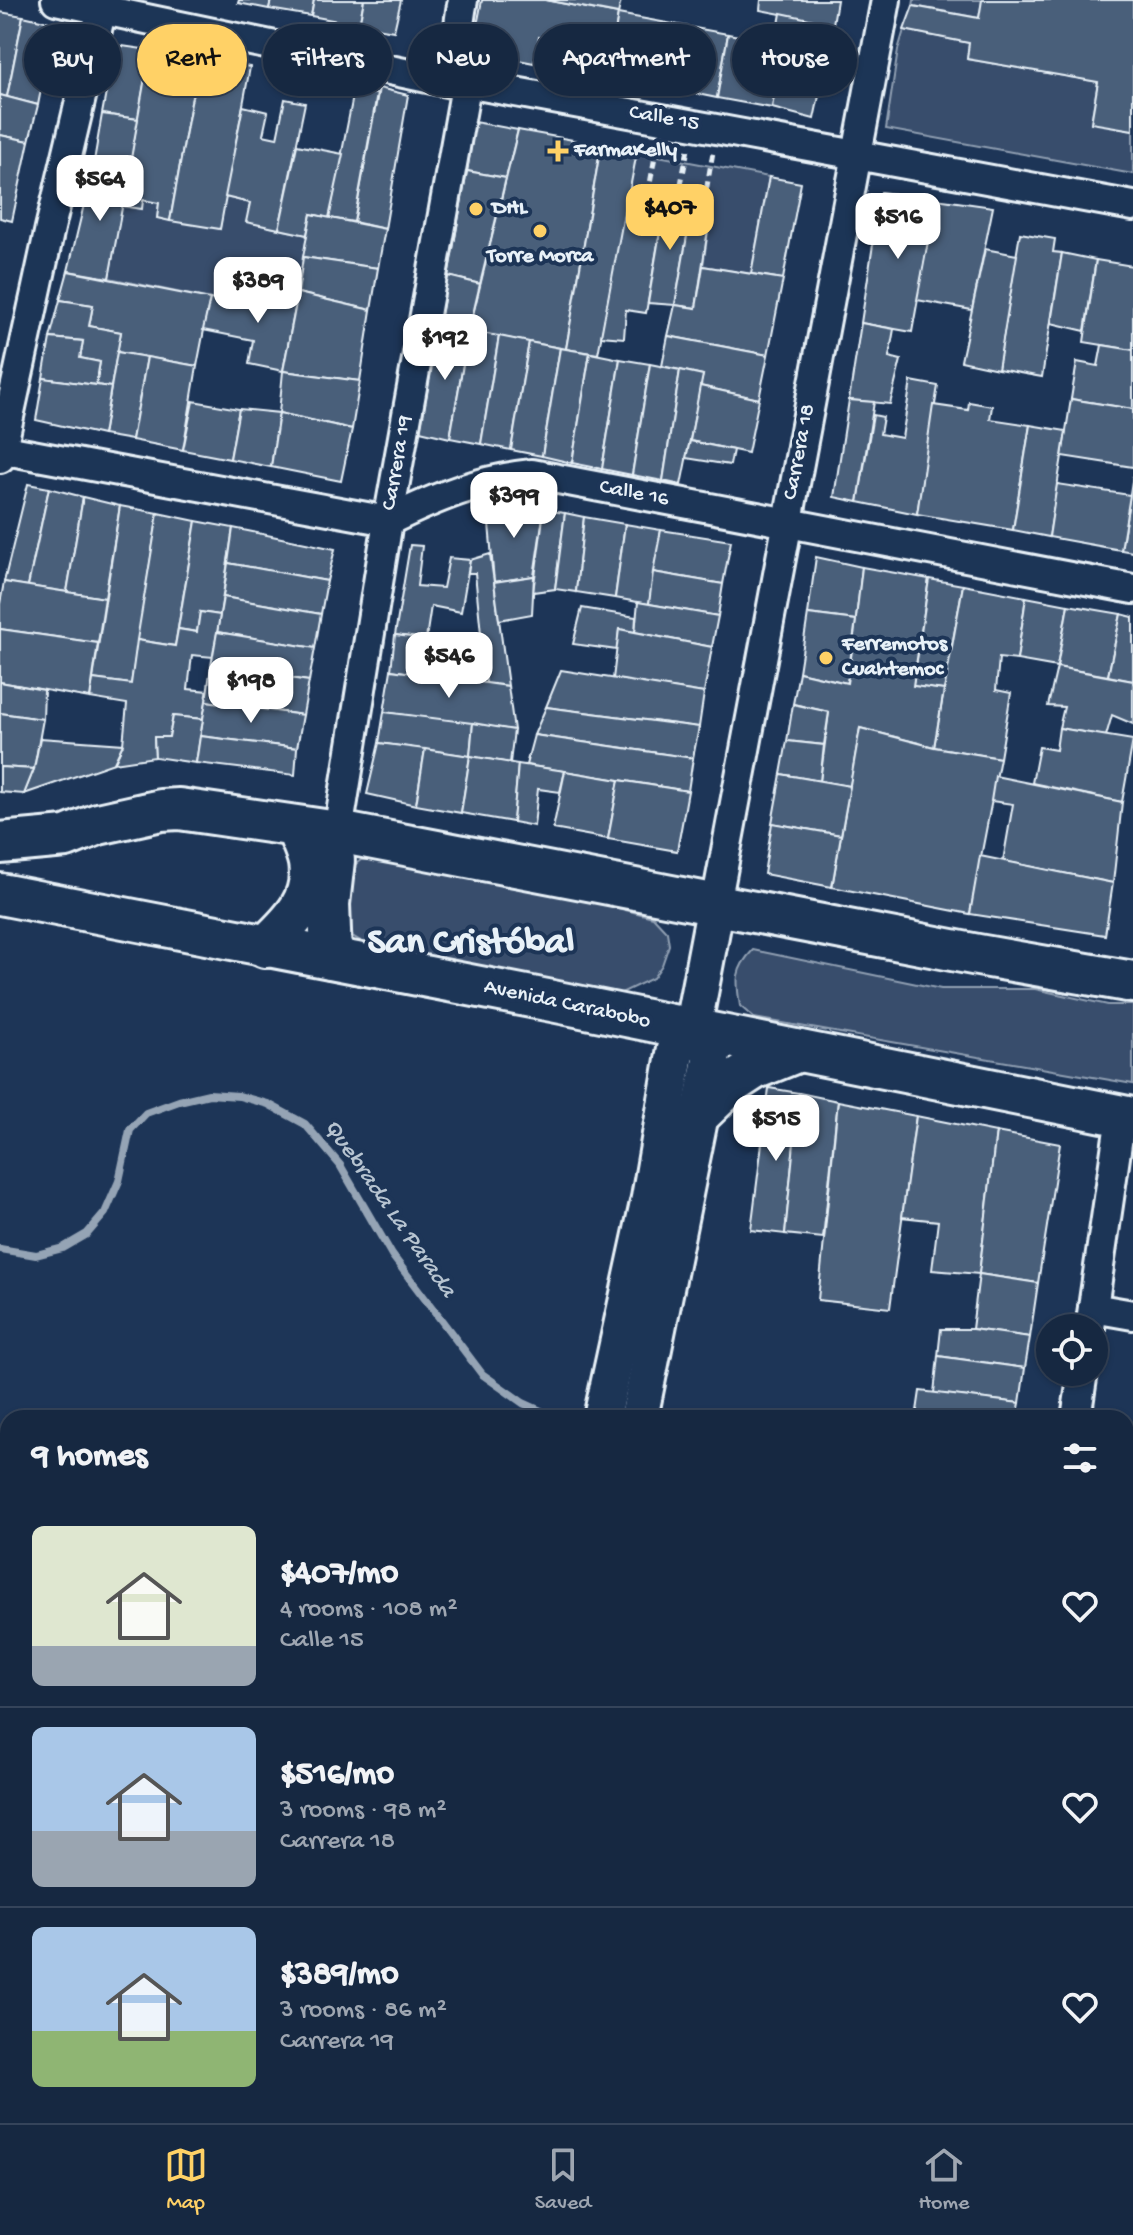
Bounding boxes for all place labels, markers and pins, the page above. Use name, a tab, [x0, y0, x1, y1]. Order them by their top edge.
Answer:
place label: FarmaKelly	[573, 138, 677, 164]
marker: FarmaKelly	[549, 142, 567, 160]
pin: $564	[53, 155, 147, 223]
pin: $407	[623, 184, 717, 252]
pin: $516	[851, 193, 945, 261]
place label: DHL	[490, 196, 529, 222]
marker: DHL	[467, 200, 485, 218]
marker: Torre Morca	[531, 222, 549, 240]
place label: Torre Morca	[485, 244, 595, 270]
pin: $389	[211, 257, 305, 325]
pin: $192	[398, 314, 492, 382]
pin: $399	[467, 472, 561, 540]
pin: $546	[402, 632, 496, 700]
place label: Ferremotos Cuahtemoc	[841, 632, 949, 683]
marker: Ferremotos Cuahtemoc	[817, 649, 835, 667]
pin: $198	[204, 657, 298, 725]
pin: $515	[729, 1095, 823, 1163]

